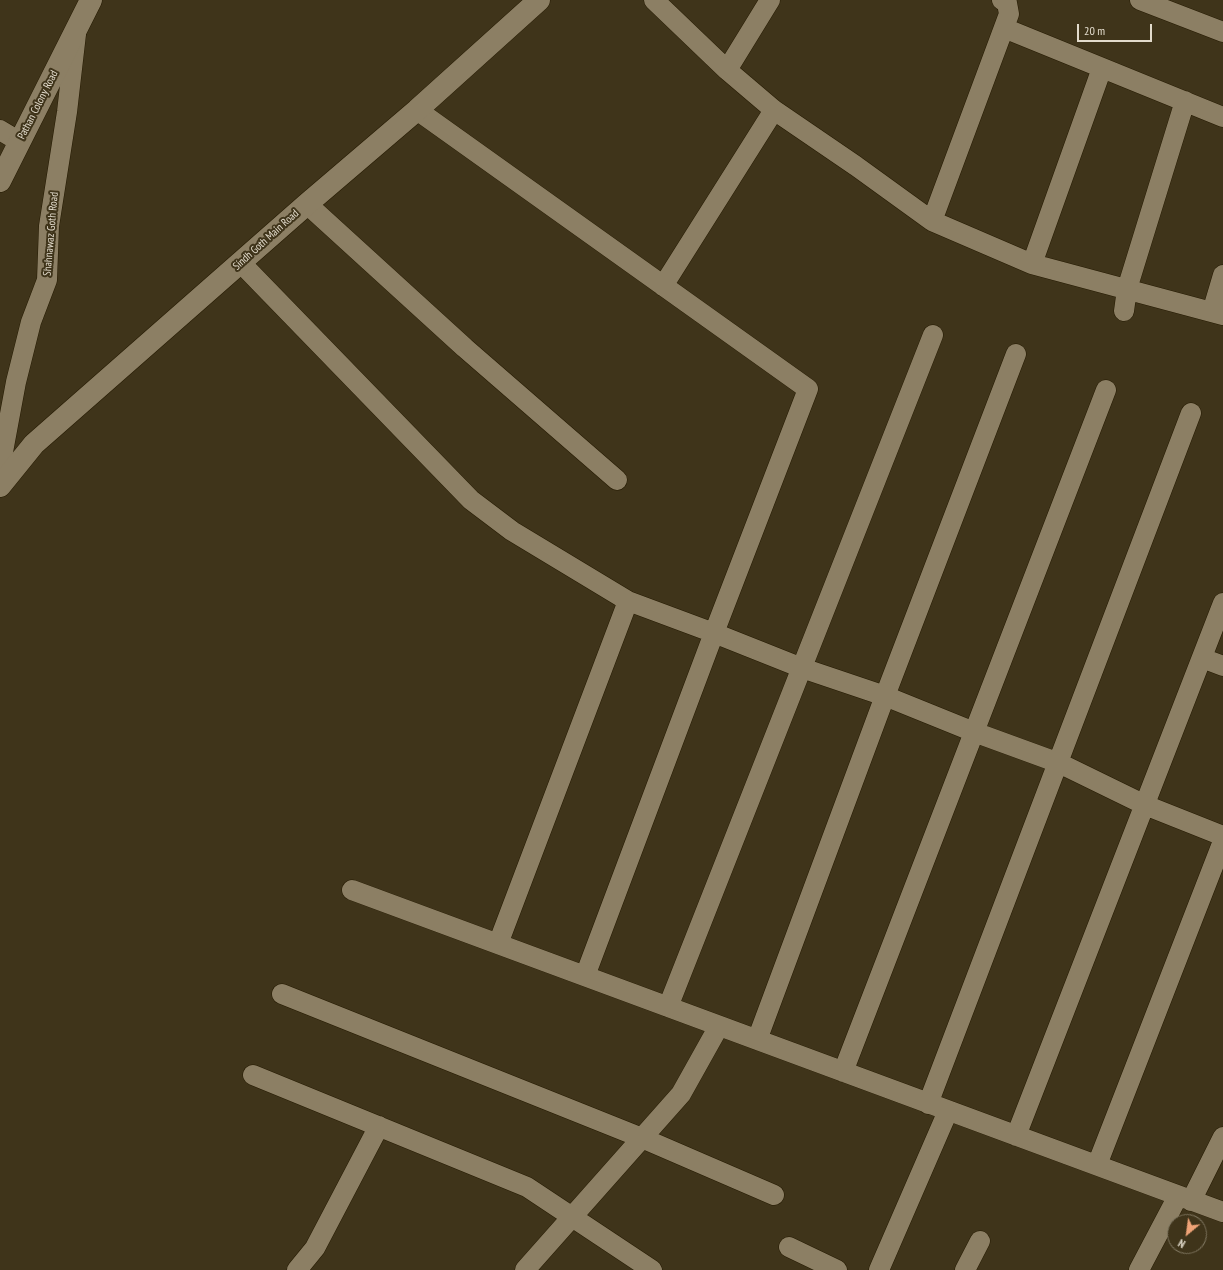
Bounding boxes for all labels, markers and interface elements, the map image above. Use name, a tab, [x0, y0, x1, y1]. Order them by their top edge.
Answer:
scale bar	[1079, 16, 1154, 42]
text: 20 m	[1084, 23, 1105, 38]
street label: Pathan Colony Road	[15, 68, 61, 142]
street label: Shahnawaz Goth Road	[41, 191, 61, 277]
street label: Sindh Goth Main Road	[230, 207, 302, 273]
north arrow	[1167, 1214, 1207, 1254]
text: N	[1176, 1236, 1188, 1251]

